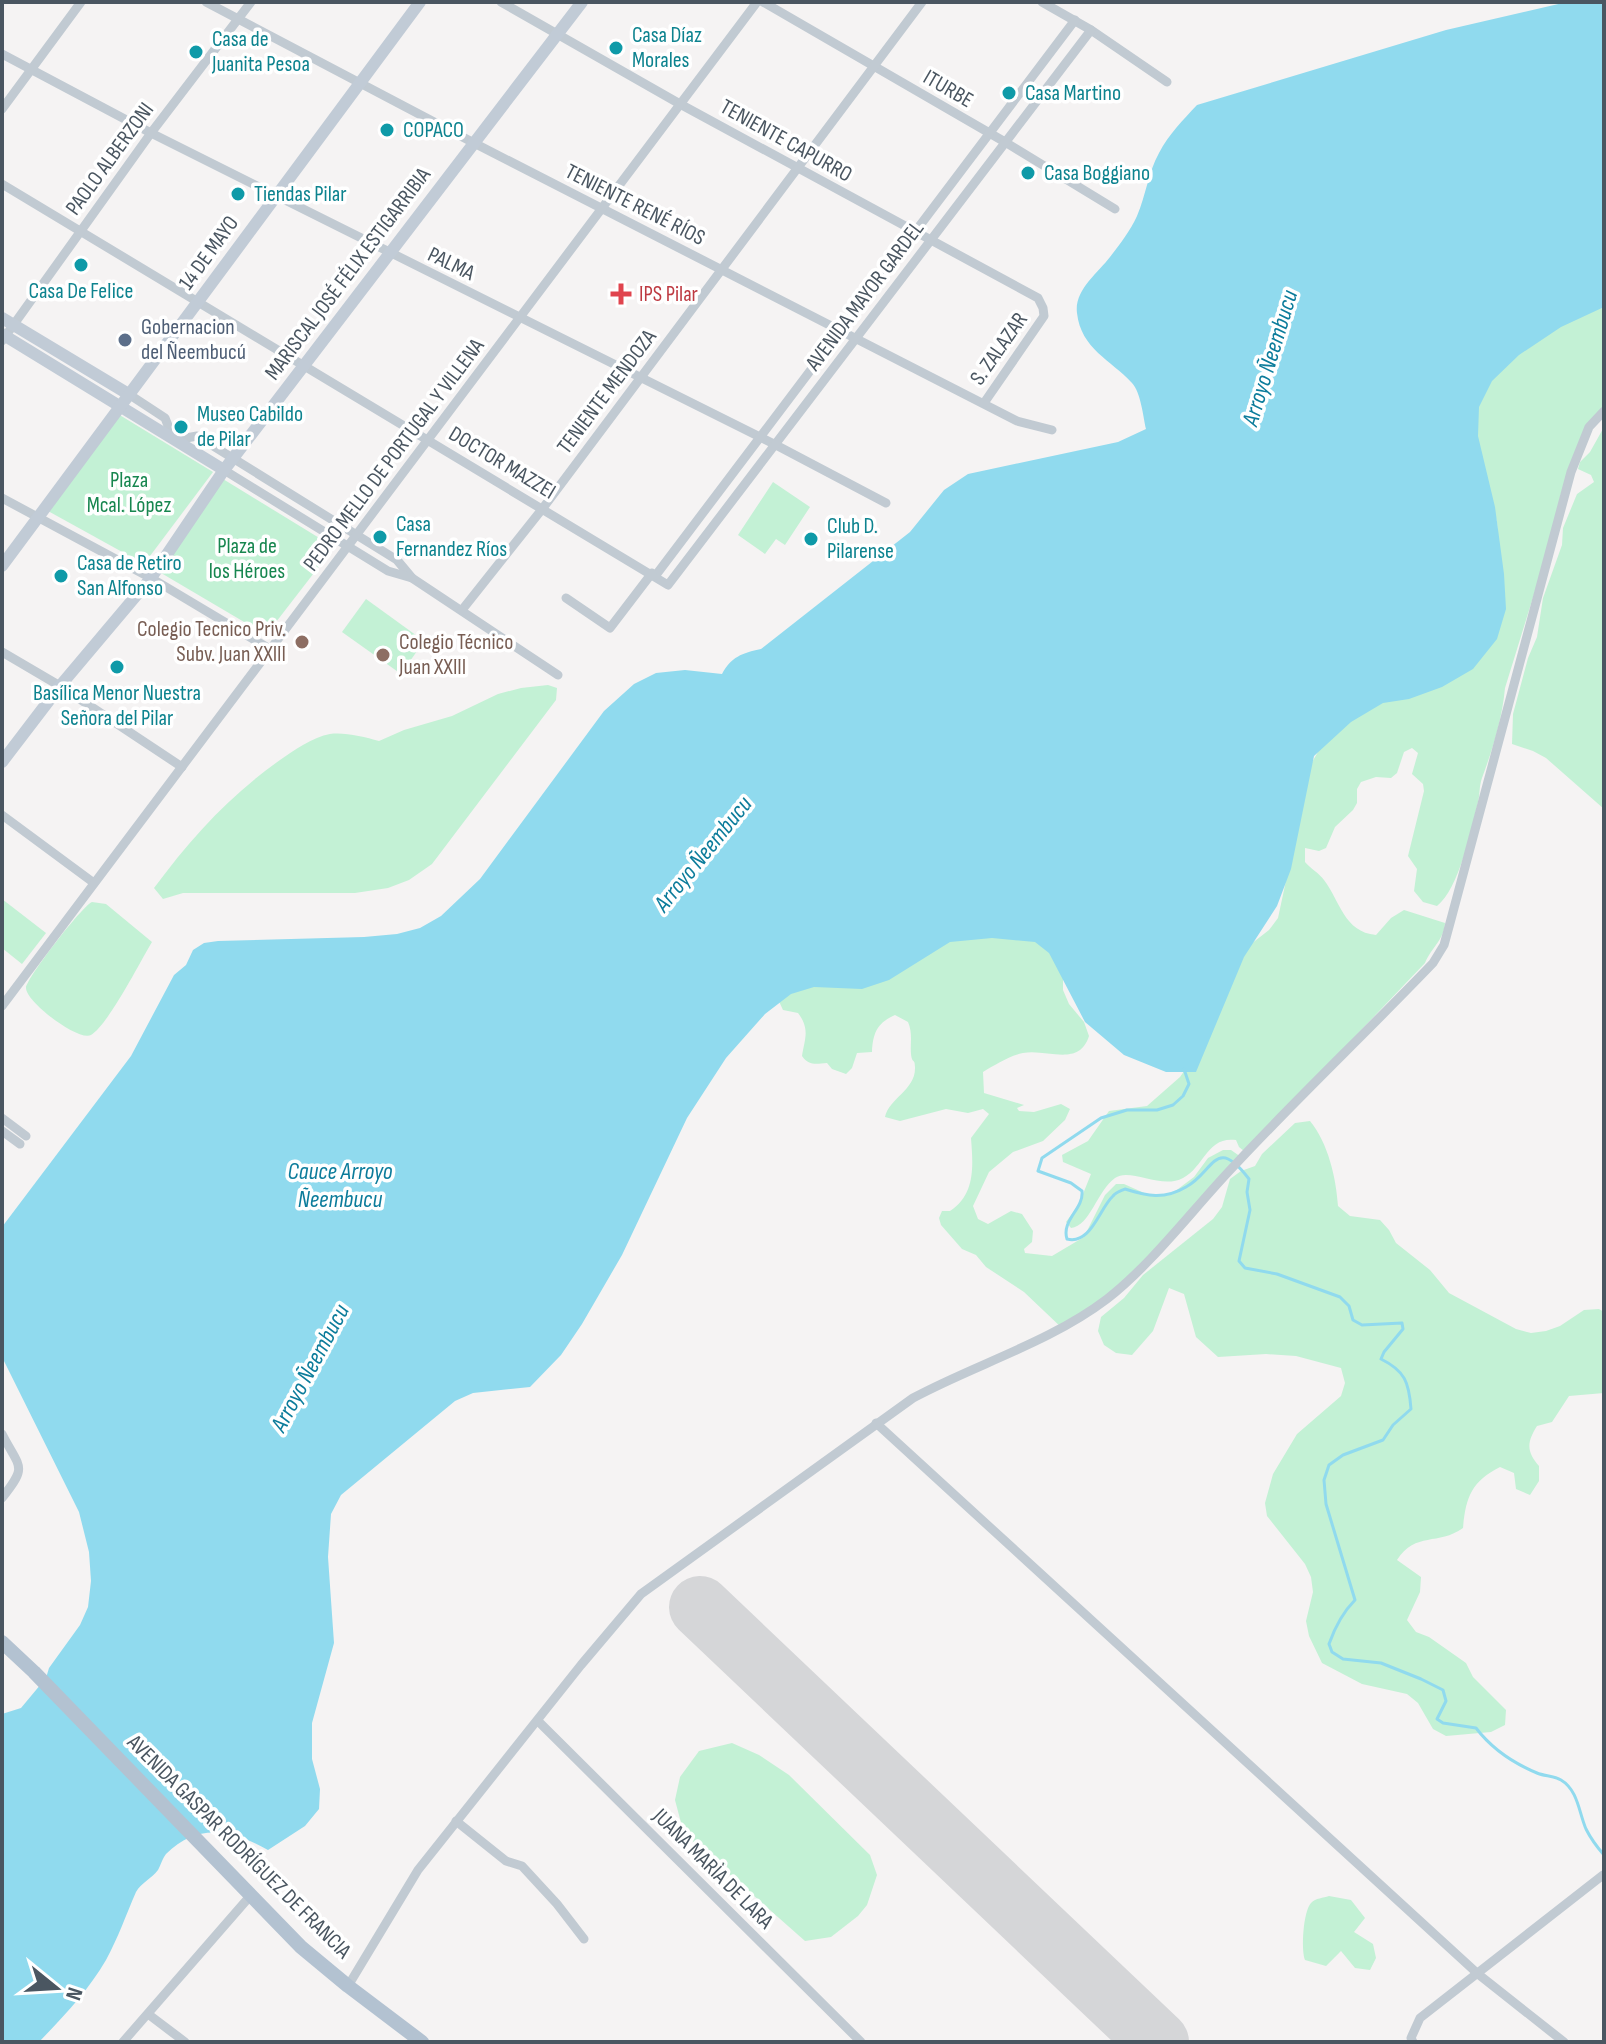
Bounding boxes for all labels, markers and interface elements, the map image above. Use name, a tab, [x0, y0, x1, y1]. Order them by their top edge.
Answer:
place label: Casa Díaz Morales	[632, 22, 702, 74]
place label: Casa de Juanita Pesoa	[211, 26, 310, 78]
marker: Casa Díaz Morales	[607, 39, 625, 57]
marker: Casa de Juanita Pesoa	[187, 43, 205, 61]
street label: ITURBE	[918, 64, 978, 114]
place label: Casa Martino	[1025, 80, 1121, 107]
marker: Casa Martino	[1000, 84, 1018, 102]
street label: TENIENTE CAPURRO	[715, 94, 857, 188]
street label: PAOLO ALBERZONI	[60, 97, 160, 221]
place label: COPACO	[403, 117, 464, 144]
marker: COPACO	[378, 121, 396, 139]
street label: TENIENTE RENÉ RÍOS	[561, 158, 709, 252]
place label: Casa Boggiano	[1044, 160, 1150, 187]
street label: MARISCAL JOSÉ FÉLIX ESTIGARRIBIA	[259, 162, 437, 386]
marker: Casa Boggiano	[1019, 164, 1037, 182]
place label: Tiendas Pilar	[254, 181, 347, 208]
marker: Tiendas Pilar	[229, 185, 247, 203]
street label: 14 DE MAYO	[173, 211, 245, 295]
street label: AVENIDA MAYOR GARDEL	[799, 216, 930, 377]
street label: PALMA	[423, 241, 479, 287]
marker: Casa De Felice	[72, 256, 90, 274]
place label: Casa De Felice	[29, 278, 133, 305]
place label: IPS Pilar	[639, 281, 698, 308]
marker: IPS Pilar	[610, 283, 632, 305]
water label: Arroyo Ñeembucu	[1235, 287, 1304, 430]
street label: S. ZALAZAR	[964, 307, 1034, 391]
place label: Gobernacion del Ñeembucú	[141, 314, 246, 366]
street label: TENIENTE MENDOZA	[551, 324, 663, 460]
marker: Gobernacion del Ñeembucú	[116, 331, 134, 349]
street label: PEDRO MELLO DE PORTUGAL Y VILLENA	[298, 333, 491, 577]
place label: Museo Cabildo de Pilar	[197, 401, 303, 453]
marker: Museo Cabildo de Pilar	[172, 418, 190, 436]
street label: DOCTOR MAZZEI	[444, 421, 560, 505]
park label: Plaza Mcal. López	[87, 467, 171, 519]
place label: Casa Fernandez Ríos	[396, 511, 507, 563]
place label: Club D. Pilarense	[827, 513, 894, 565]
marker: Casa Fernandez Ríos	[371, 528, 389, 546]
marker: Club D. Pilarense	[802, 530, 820, 548]
park label: Plaza de los Héroes	[209, 533, 285, 585]
place label: Casa de Retiro San Alfonso	[77, 550, 182, 602]
marker: Casa de Retiro San Alfonso	[52, 567, 70, 585]
place label: Colegio Tecnico Priv. Subv. Juan XXIII	[137, 616, 286, 668]
place label: Colegio Técnico Juan XXIII	[398, 629, 513, 681]
marker: Colegio Tecnico Priv. Subv. Juan XXIII	[293, 633, 311, 651]
marker: Colegio Técnico Juan XXIII	[374, 646, 392, 664]
marker: Basílica Menor Nuestra Señora del Pilar	[108, 658, 126, 676]
place label: Basílica Menor Nuestra Señora del Pilar	[33, 680, 201, 732]
water label: Arroyo Ñeembucu	[647, 790, 758, 918]
water label: Cauce Arroyo Ñeembucu	[287, 1157, 393, 1214]
water label: Arroyo Ñeembucu	[264, 1299, 356, 1438]
street label: AVENIDA GASPAR RODRÍGUEZ DE FRANCIA	[121, 1729, 357, 1965]
street label: JUANA MARÌA DE LARA	[646, 1802, 779, 1935]
north arrow	[16, 1948, 96, 2028]
text: N	[59, 1984, 88, 2003]

